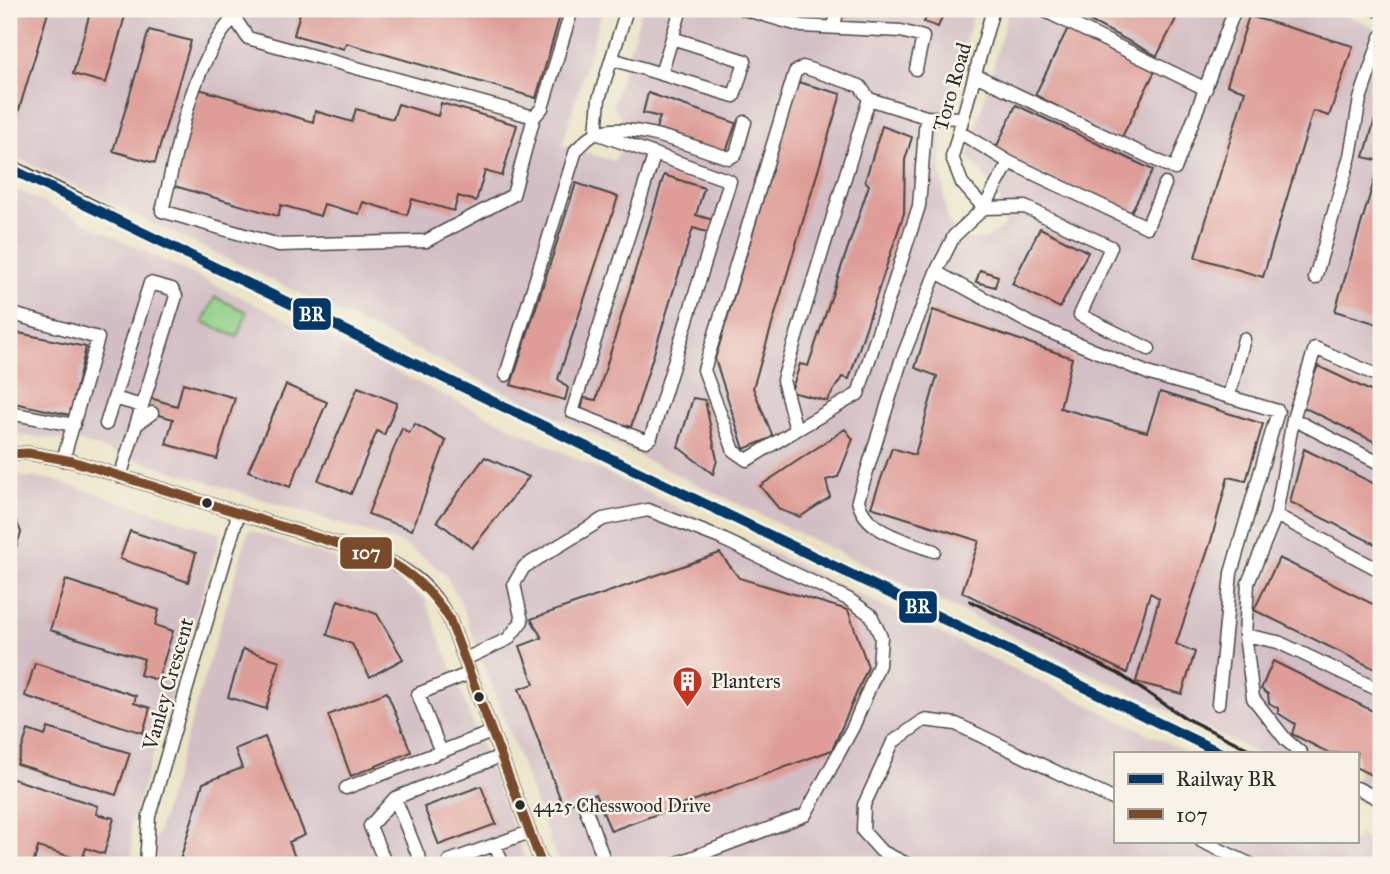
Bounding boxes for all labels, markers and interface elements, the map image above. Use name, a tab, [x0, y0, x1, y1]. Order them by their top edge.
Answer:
street label: Toro Road	[927, 39, 977, 134]
line badge: BR	[292, 297, 332, 331]
text: BR	[299, 303, 327, 326]
unlabelled marker	[200, 496, 214, 510]
line badge: 107	[339, 536, 393, 570]
text: 107	[352, 541, 380, 564]
line badge: BR	[898, 590, 938, 624]
text: BR	[905, 595, 933, 618]
street label: Vanley Crescent	[136, 614, 199, 754]
building icon: Planters	[671, 664, 705, 708]
place label: Planters	[711, 668, 781, 694]
unlabelled marker	[472, 690, 486, 704]
legend	[1114, 752, 1358, 842]
text: Railway BR	[1176, 766, 1277, 792]
place label: 4425 Chesswood Drive	[533, 794, 711, 817]
marker: 4425 Chesswood Drive	[513, 798, 527, 812]
text: 107	[1176, 802, 1208, 828]

